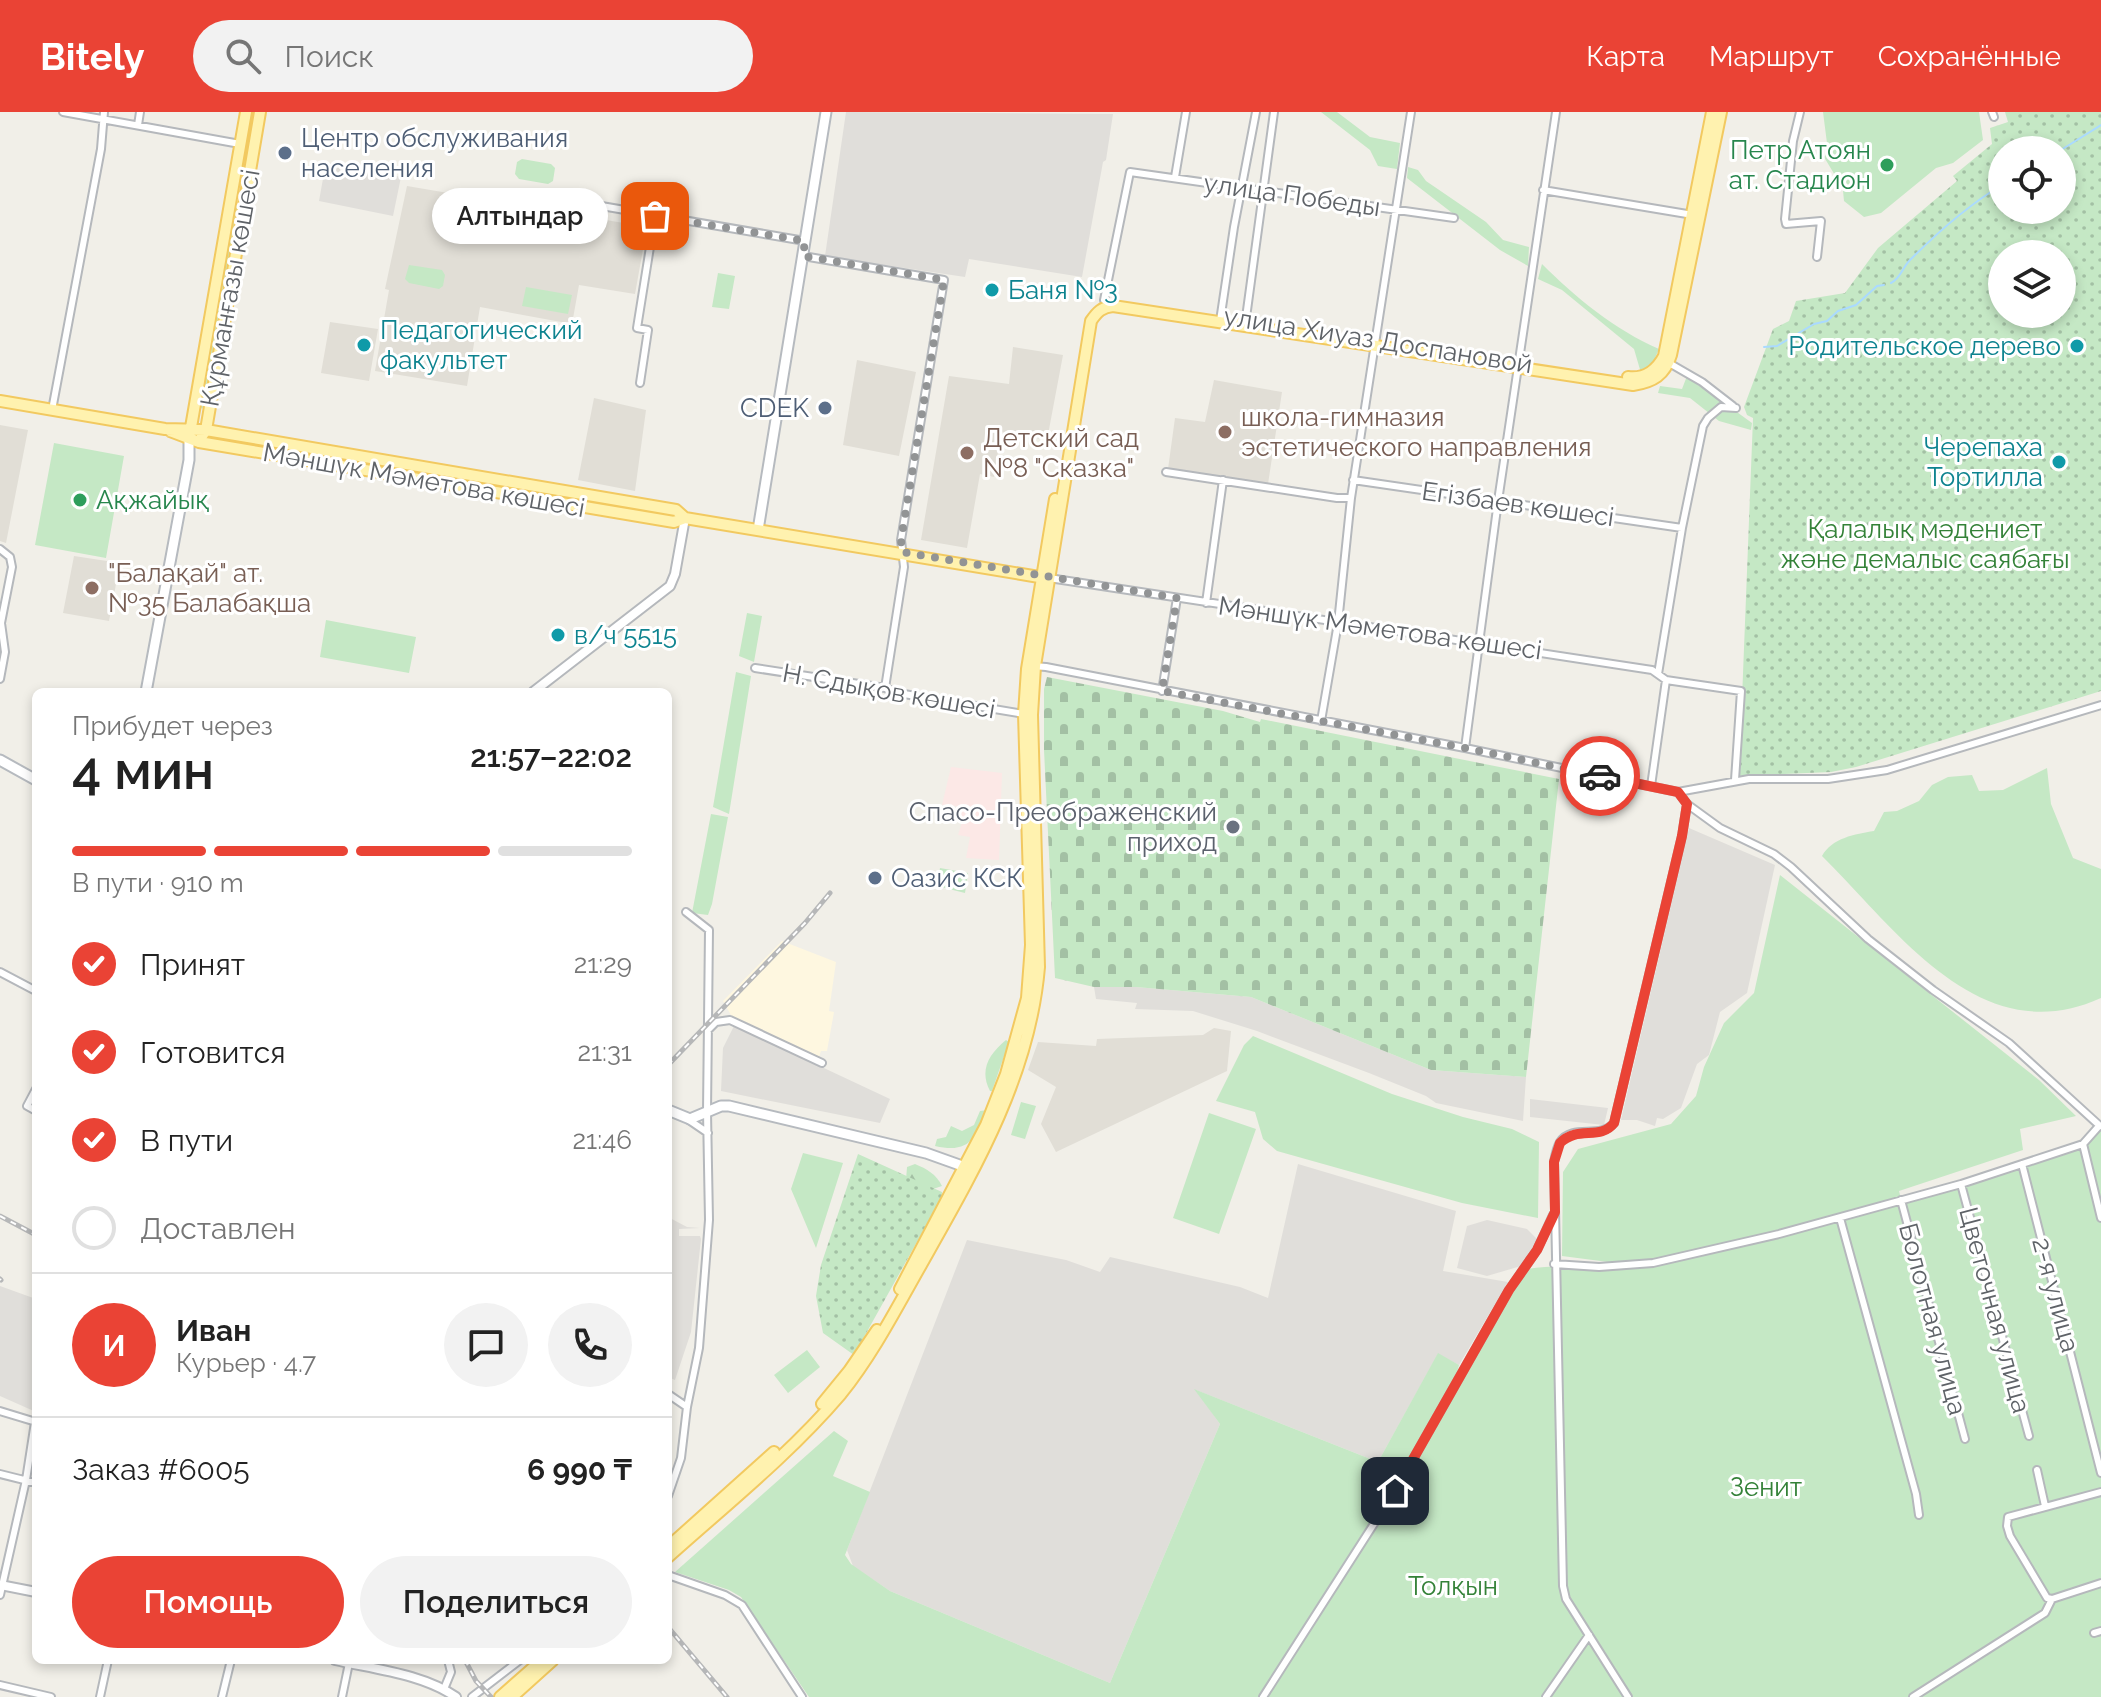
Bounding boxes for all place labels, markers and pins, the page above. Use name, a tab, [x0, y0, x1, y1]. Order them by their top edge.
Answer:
place label: Центр обслуживания наcеления	[301, 123, 568, 183]
place label: Петр Атоян ат. Стадион	[1729, 135, 1871, 195]
marker: Центр обслуживания наcеления	[276, 144, 294, 162]
marker: Петр Атоян ат. Стадион	[1878, 156, 1896, 174]
pin	[621, 182, 689, 250]
callout: Алтындар	[431, 188, 607, 244]
place label: Баня №3	[1008, 275, 1118, 305]
marker: Баня №3	[983, 281, 1001, 299]
place label: Педагогический факультет	[380, 315, 582, 375]
place label: Родительское дерево	[1788, 331, 2061, 361]
marker: Педагогический факультет	[355, 336, 373, 354]
marker: Родительское дерево	[2068, 337, 2086, 355]
place label: CDEK	[740, 393, 809, 423]
marker: CDEK	[816, 399, 834, 417]
place label: школа-гимназия эстетического направления	[1241, 402, 1591, 462]
place label: Детский сад №8 "Сказка"	[983, 423, 1139, 483]
marker: школа-гимназия эстетического направления	[1216, 423, 1234, 441]
place label: Черепаха Тортилла	[1924, 432, 2043, 492]
marker: Детский сад №8 "Сказка"	[958, 444, 976, 462]
marker: Черепаха Тортилла	[2050, 453, 2068, 471]
place label: Ақжайық	[96, 485, 209, 515]
marker: Ақжайық	[71, 491, 89, 509]
place label: "Балақай" ат. №35 Балабақша	[108, 558, 311, 618]
marker: "Балақай" ат. №35 Балабақша	[83, 579, 101, 597]
place label: в/ч 5515	[574, 620, 677, 650]
marker: в/ч 5515	[549, 626, 567, 644]
place label: Спасо-Преображенский приход	[909, 797, 1217, 857]
marker: Спасо-Преображенский приход	[1224, 818, 1242, 836]
place label: Оазис КСК	[891, 863, 1023, 893]
marker: Оазис КСК	[866, 869, 884, 887]
pin	[1361, 1457, 1429, 1525]

